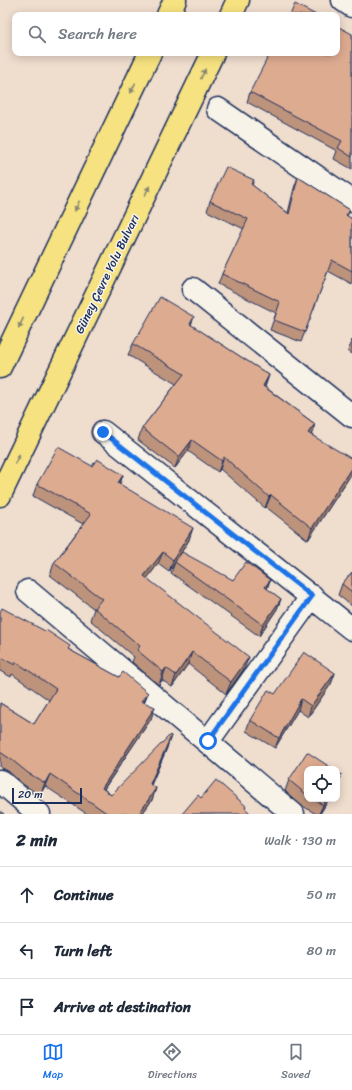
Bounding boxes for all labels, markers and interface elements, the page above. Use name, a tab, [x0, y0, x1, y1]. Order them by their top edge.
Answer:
search box	[12, 12, 340, 56]
text: Search here	[58, 21, 137, 47]
icon: search	[26, 23, 48, 45]
one-way arrow	[200, 68, 206, 80]
one-way arrow	[130, 83, 136, 94]
one-way arrow	[144, 185, 150, 197]
one-way arrow	[74, 200, 80, 211]
street label: Güney Çevre Yolu Bulvarı	[68, 210, 146, 338]
one-way arrow	[18, 317, 24, 329]
route end	[94, 423, 112, 441]
one-way arrow	[14, 454, 20, 465]
route start	[199, 732, 217, 750]
map controls	[304, 766, 340, 802]
button: locate	[304, 766, 340, 802]
text: 20 m	[18, 785, 43, 804]
scale bar	[12, 786, 82, 805]
text: 2 min	[16, 825, 57, 855]
text: Walk · 130 m	[264, 829, 336, 852]
text: Continue	[54, 882, 114, 908]
text: 50 m	[306, 883, 336, 906]
icon: ahead	[16, 884, 38, 906]
text: Turn left	[54, 938, 112, 964]
text: 80 m	[307, 939, 336, 962]
icon: left	[16, 940, 38, 962]
text: Arrive at destination	[54, 994, 191, 1020]
icon: arrive	[16, 996, 38, 1018]
tab: Map	[42, 1041, 64, 1084]
tab: Directions	[148, 1041, 197, 1084]
tab: Saved	[281, 1041, 310, 1084]

